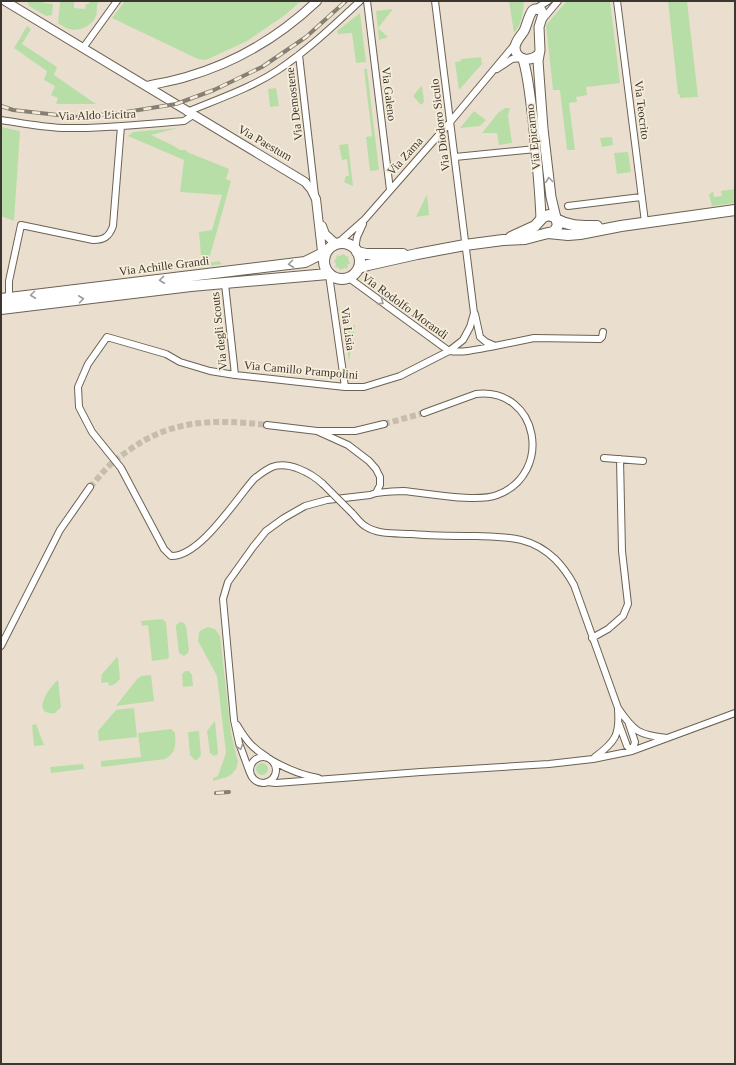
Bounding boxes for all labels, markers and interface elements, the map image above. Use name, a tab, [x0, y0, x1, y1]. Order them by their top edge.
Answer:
street label: Via Galeno	[379, 66, 399, 122]
street label: Via Demostene	[283, 67, 305, 141]
street label: Via Diodoro Siculo	[427, 78, 453, 172]
street label: Via Teocrito	[631, 80, 653, 140]
street label: Via Epicarmo	[523, 103, 543, 171]
street label: Via Aldo Licitra	[58, 107, 137, 123]
street label: Via Paestum	[235, 122, 295, 164]
street label: Via Zama	[384, 133, 426, 178]
one-way arrow	[545, 177, 554, 183]
street label: Via Achille Grandi	[118, 253, 210, 278]
one-way arrow	[288, 259, 294, 268]
street label: Via Rodolfo Morandi	[359, 270, 451, 342]
one-way arrow	[159, 275, 165, 284]
one-way arrow	[30, 290, 36, 299]
street label: Via degli Scouts	[208, 291, 230, 371]
one-way arrow	[78, 295, 84, 304]
one-way arrow	[376, 297, 383, 304]
street label: Via Lisia	[338, 306, 358, 352]
street label: Via Camillo Prampolini	[243, 358, 359, 382]
one-way arrow	[236, 743, 244, 750]

